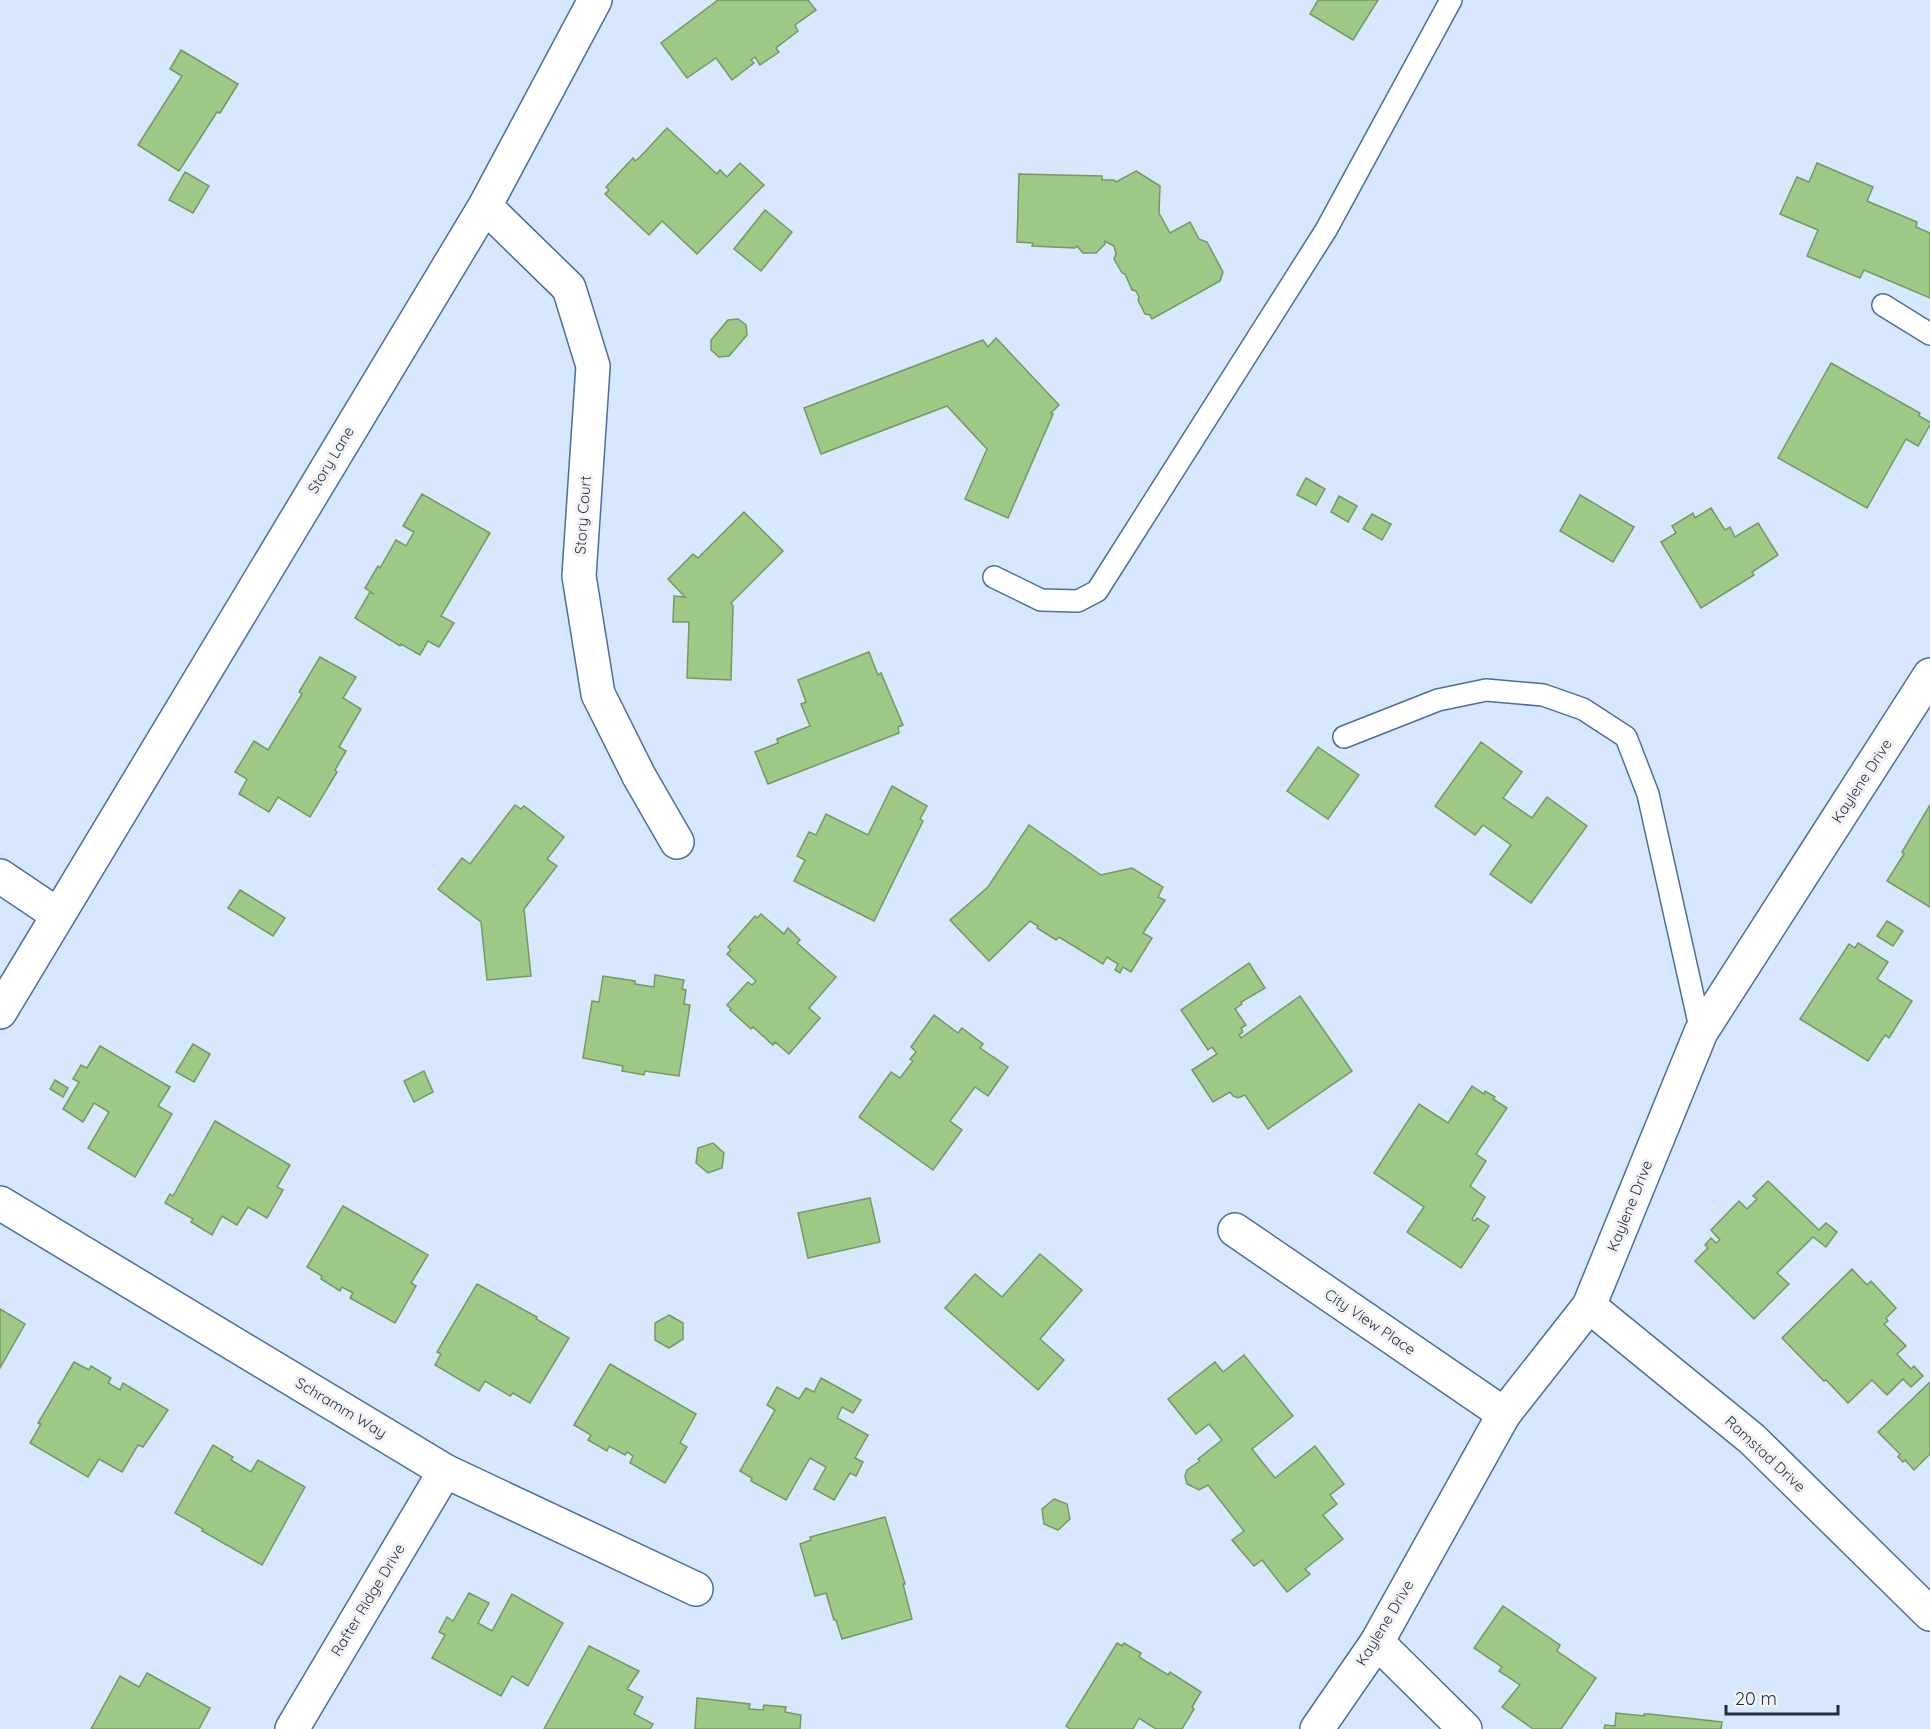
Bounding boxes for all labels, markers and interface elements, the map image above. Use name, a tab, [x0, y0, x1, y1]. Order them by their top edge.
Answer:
street label: Story Lane	[303, 423, 358, 497]
street label: Story Court	[570, 475, 595, 555]
street label: Kaylene Drive	[1827, 735, 1896, 827]
street label: Kaylene Drive	[1603, 1157, 1656, 1254]
street label: City View Place	[1321, 1284, 1419, 1359]
street label: Schramm Way	[292, 1373, 390, 1442]
street label: Ramstad Drive	[1721, 1411, 1810, 1496]
street label: Rafter Ridge Drive	[326, 1540, 409, 1660]
street label: Kaylene Drive	[1351, 1576, 1418, 1669]
scale bar	[1726, 1678, 1838, 1716]
text: 20 m	[1735, 1687, 1777, 1710]

